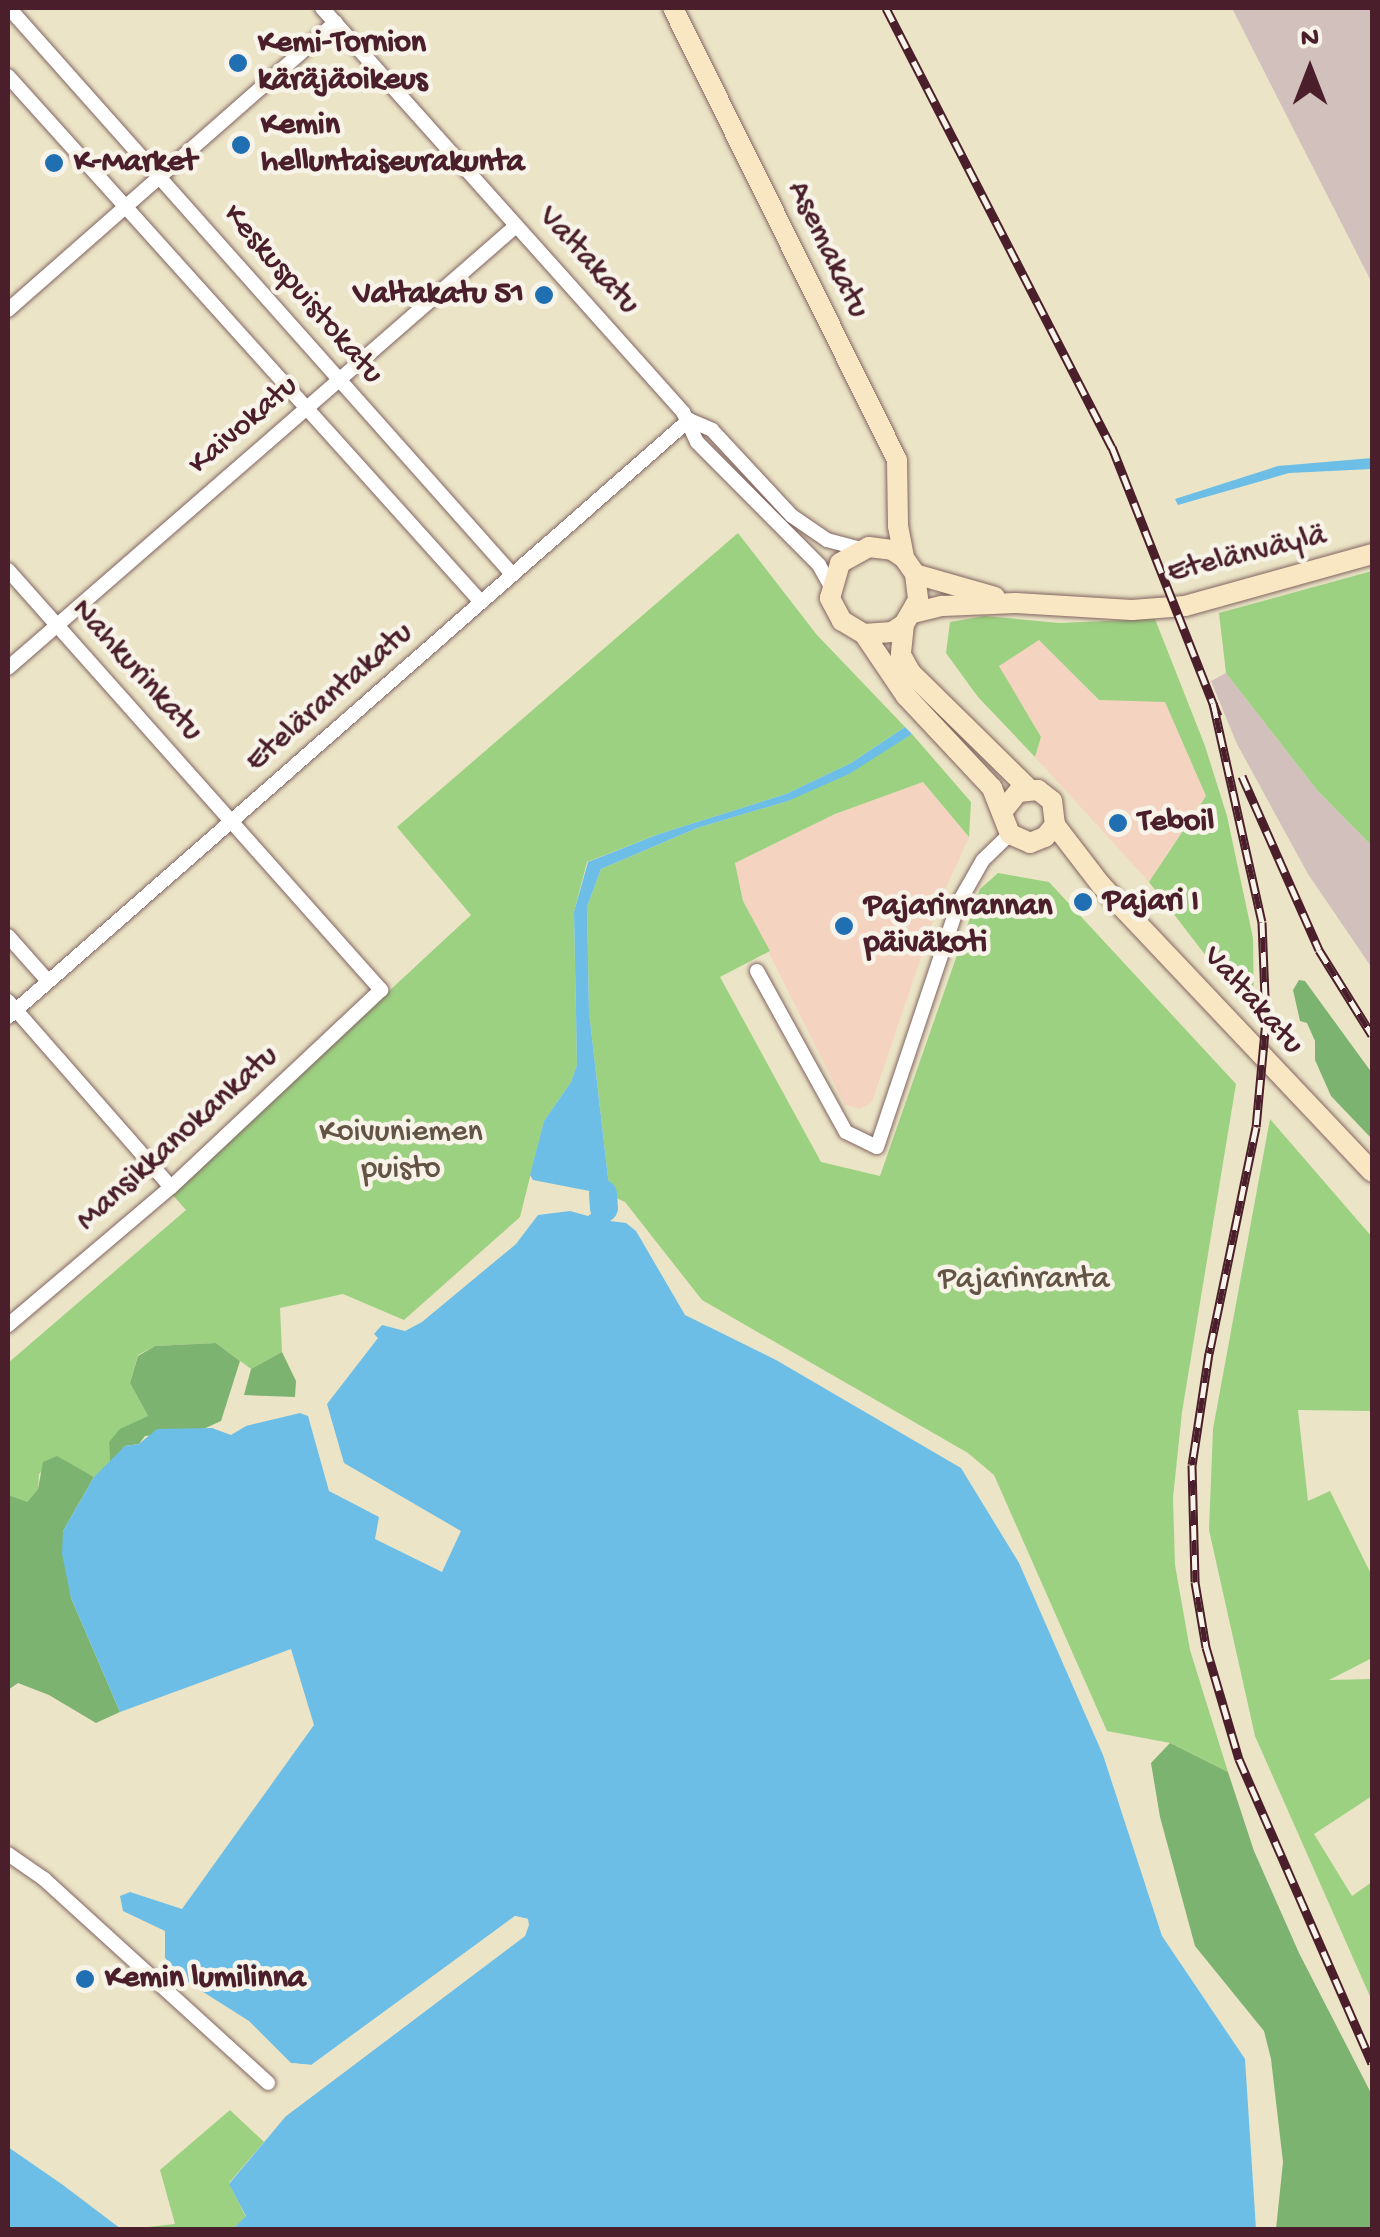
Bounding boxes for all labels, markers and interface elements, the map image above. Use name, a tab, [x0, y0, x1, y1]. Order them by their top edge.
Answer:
north arrow	[1260, 20, 1360, 120]
text: N	[1301, 23, 1319, 56]
place label: Kemi-Tornion käräjäoikeus	[258, 26, 427, 101]
marker: Kemi-Tornion käräjäoikeus	[227, 52, 249, 74]
place label: Kemin helluntaiseurakunta	[261, 108, 524, 183]
marker: Kemin helluntaiseurakunta	[230, 134, 252, 156]
place label: K-Market	[74, 144, 197, 182]
marker: K-Market	[43, 152, 65, 174]
street label: Asemakatu	[777, 175, 877, 325]
street label: Keskuspuistokatu	[213, 197, 391, 393]
street label: Valtakatu	[529, 199, 647, 323]
place label: Valtakatu 51	[353, 276, 524, 314]
marker: Valtakatu 51	[533, 284, 555, 306]
street label: Kaivokatu	[181, 368, 307, 484]
street label: Etelänväylä	[1164, 517, 1330, 593]
street label: Nahkurinkatu	[62, 592, 210, 750]
street label: Etelärantakatu	[238, 615, 422, 781]
place label: Teboil	[1138, 804, 1214, 842]
marker: Teboil	[1107, 812, 1129, 834]
place label: Pajari I	[1103, 883, 1199, 921]
place label: Pajarinrannan päiväkoti	[864, 889, 1052, 964]
marker: Pajari I	[1072, 891, 1094, 913]
marker: Pajarinrannan päiväkoti	[833, 915, 855, 937]
street label: Valtakatu	[1193, 939, 1311, 1063]
street label: Mansikkanokankatu	[69, 1038, 287, 1240]
park label: Koivuniemen puisto	[319, 1115, 483, 1190]
park label: Pajarinranta	[938, 1261, 1110, 1299]
place label: Kemin lumilinna	[105, 1960, 305, 1998]
marker: Kemin lumilinna	[74, 1968, 96, 1990]

